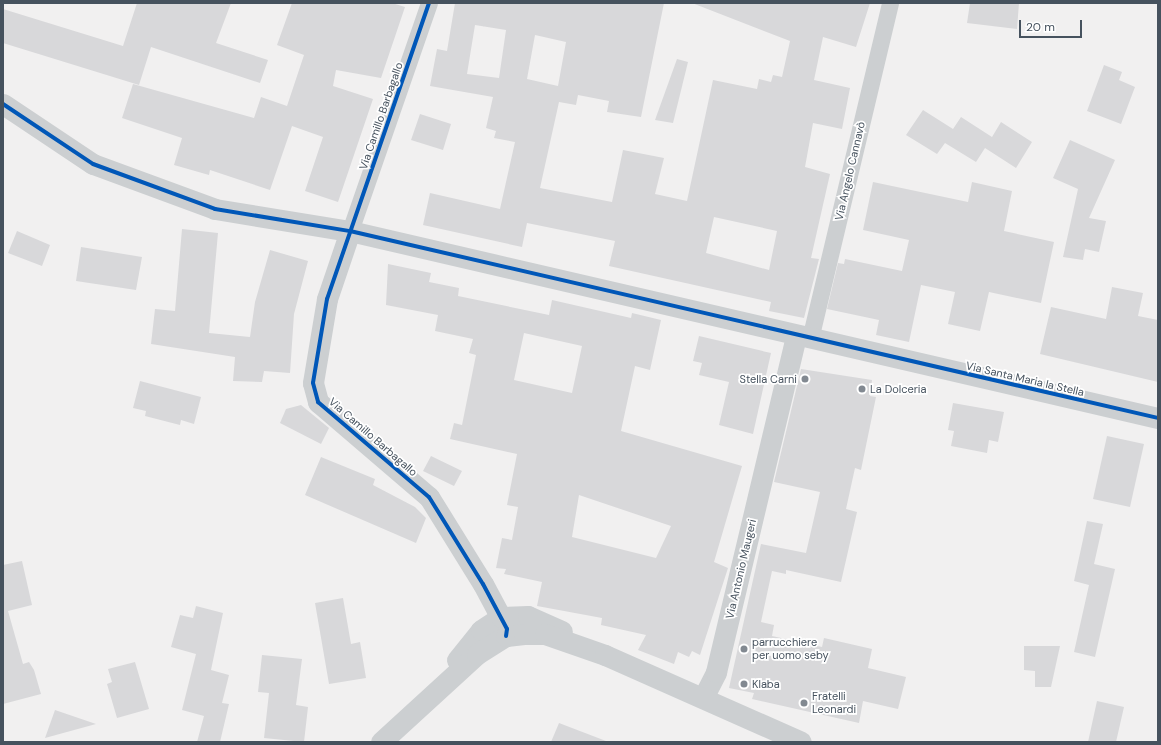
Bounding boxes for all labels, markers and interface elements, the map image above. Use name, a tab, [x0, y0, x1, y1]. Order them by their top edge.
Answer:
scale bar	[1021, 12, 1084, 38]
text: 20 m	[1026, 19, 1055, 35]
street label: Via Camillo Barbagallo	[356, 61, 406, 171]
street label: Via Angelo Cannavò	[832, 120, 868, 222]
street label: Via Santa Maria la Stella	[965, 359, 1085, 399]
place label: Stella Carni	[740, 372, 797, 386]
marker: Stella Carni	[800, 374, 810, 384]
place label: La Dolceria	[870, 382, 926, 396]
marker: La Dolceria	[857, 384, 867, 394]
street label: Via Camillo Barbagallo	[326, 395, 420, 479]
street label: Via Antonio Maugeri	[723, 518, 759, 620]
place label: parrucchiere per uomo seby	[752, 636, 829, 662]
marker: parrucchiere per uomo seby	[739, 644, 749, 654]
place label: Klaba	[752, 677, 780, 691]
marker: Klaba	[739, 679, 749, 689]
place label: Fratelli Leonardi	[812, 690, 856, 716]
marker: Fratelli Leonardi	[799, 698, 809, 708]

